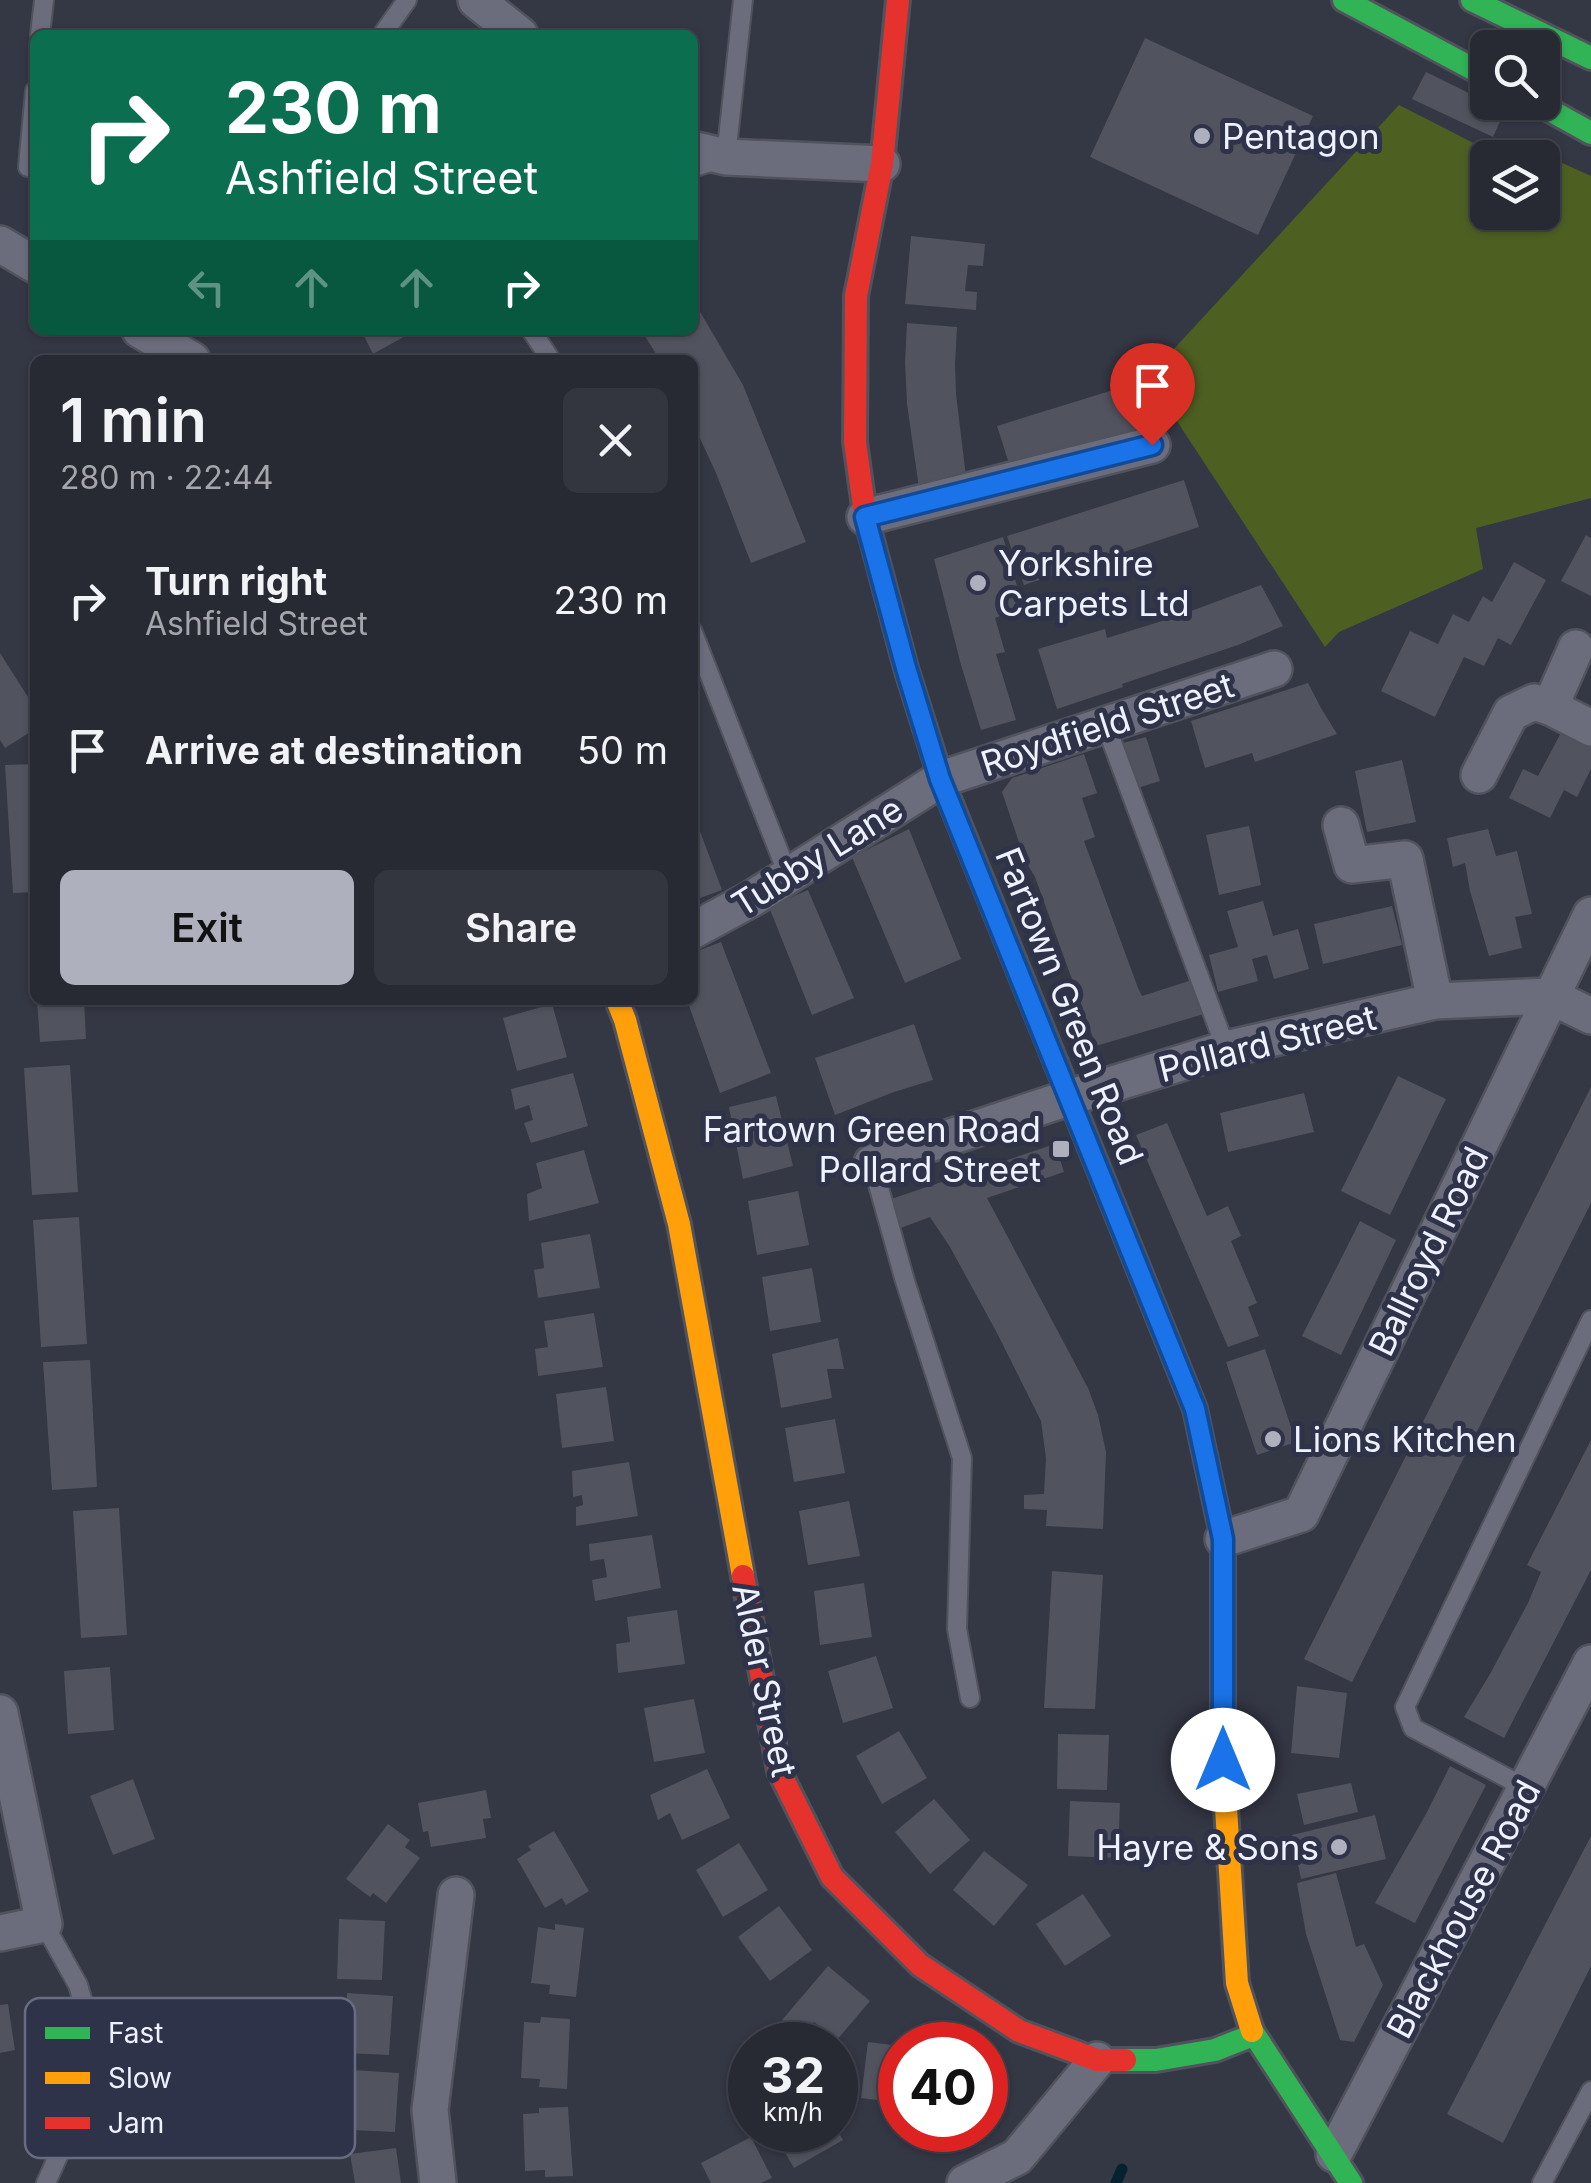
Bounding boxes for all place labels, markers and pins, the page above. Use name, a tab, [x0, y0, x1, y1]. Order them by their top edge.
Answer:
place label: Pentagon	[1222, 115, 1380, 157]
marker: Pentagon	[1191, 125, 1213, 147]
pin	[1110, 343, 1195, 446]
place label: Yorkshire Carpets Ltd	[998, 542, 1190, 624]
marker: Yorkshire Carpets Ltd	[967, 572, 989, 594]
place label: Fartown Green Road Pollard Street	[703, 1108, 1041, 1190]
marker: Fartown Green Road Pollard Street	[1050, 1138, 1072, 1160]
place label: Lions Kitchen	[1293, 1418, 1517, 1460]
marker: Lions Kitchen	[1262, 1428, 1284, 1450]
place label: Hayre & Sons	[1096, 1826, 1319, 1868]
marker: Hayre & Sons	[1328, 1836, 1350, 1858]

